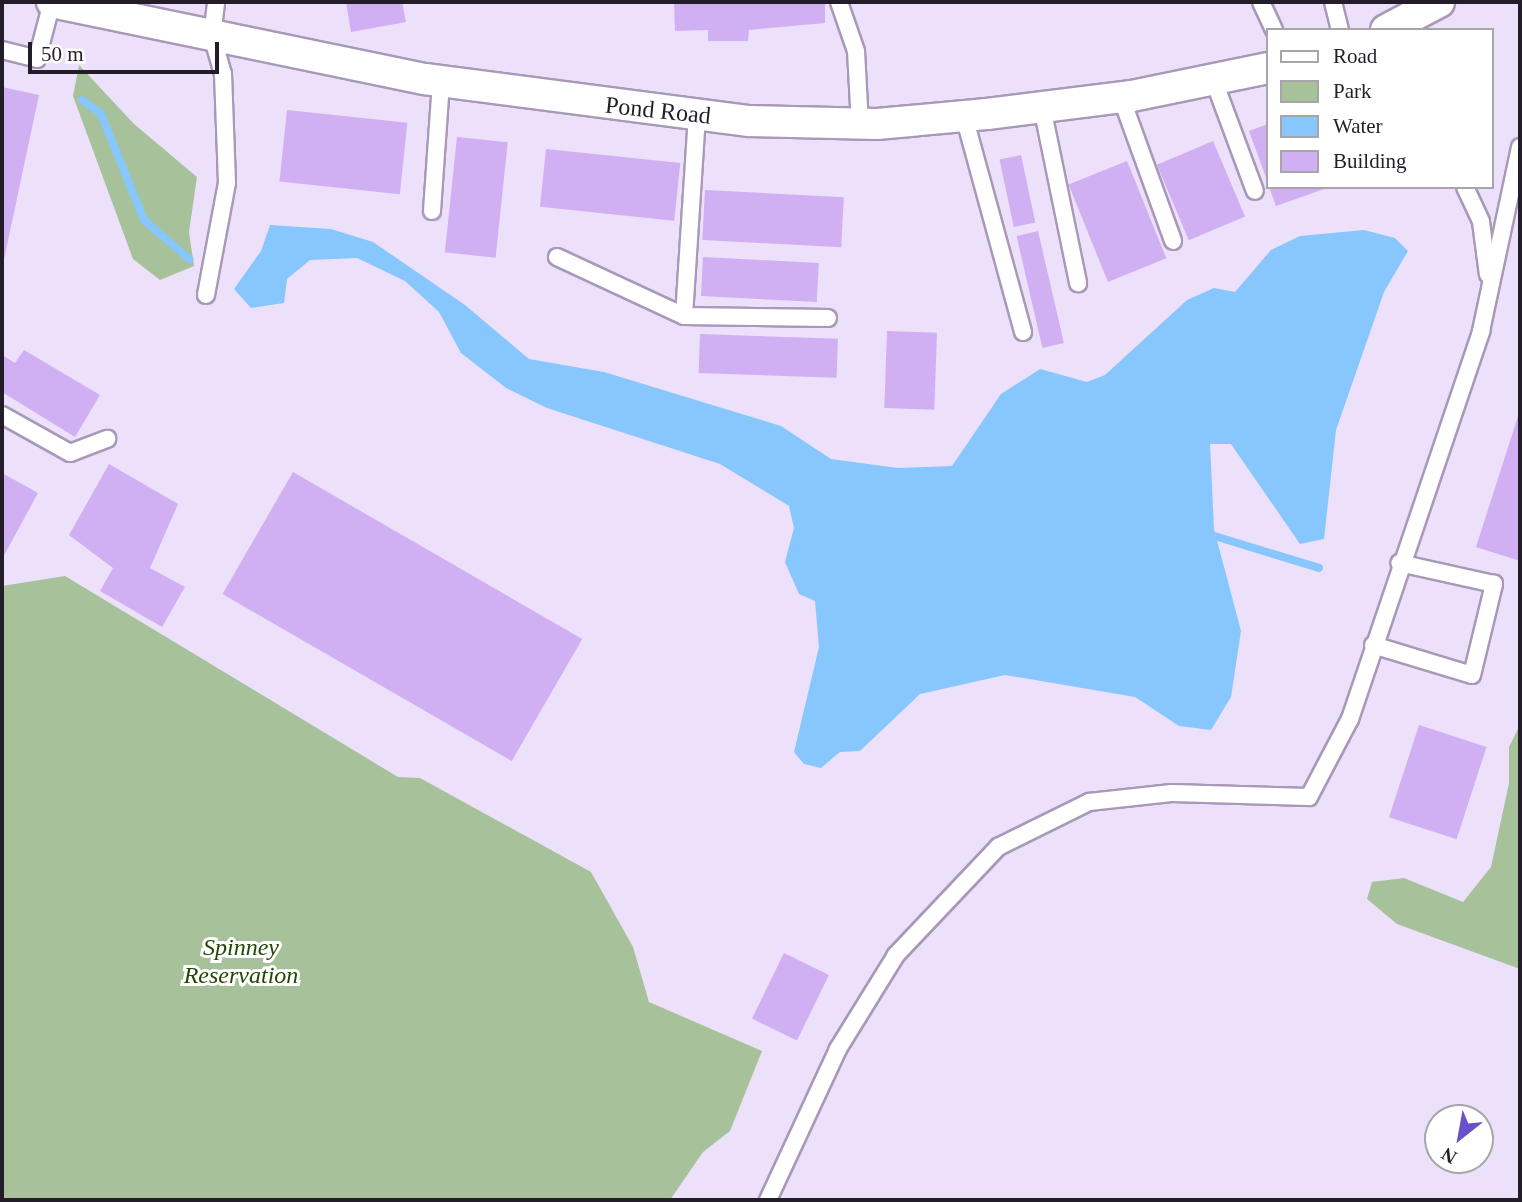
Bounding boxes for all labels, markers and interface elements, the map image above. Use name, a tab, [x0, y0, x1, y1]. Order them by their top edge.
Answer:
scale bar	[32, 28, 222, 72]
legend	[1266, 28, 1494, 189]
text: 50 m	[41, 42, 84, 66]
text: Road	[1333, 44, 1377, 68]
text: Park	[1333, 79, 1372, 103]
street label: Pond Road	[604, 91, 712, 131]
text: Water	[1333, 114, 1383, 138]
text: Building	[1333, 149, 1407, 173]
park label: Spinney Reservation	[184, 934, 298, 990]
north arrow	[1424, 1104, 1494, 1174]
text: N	[1438, 1143, 1460, 1168]

